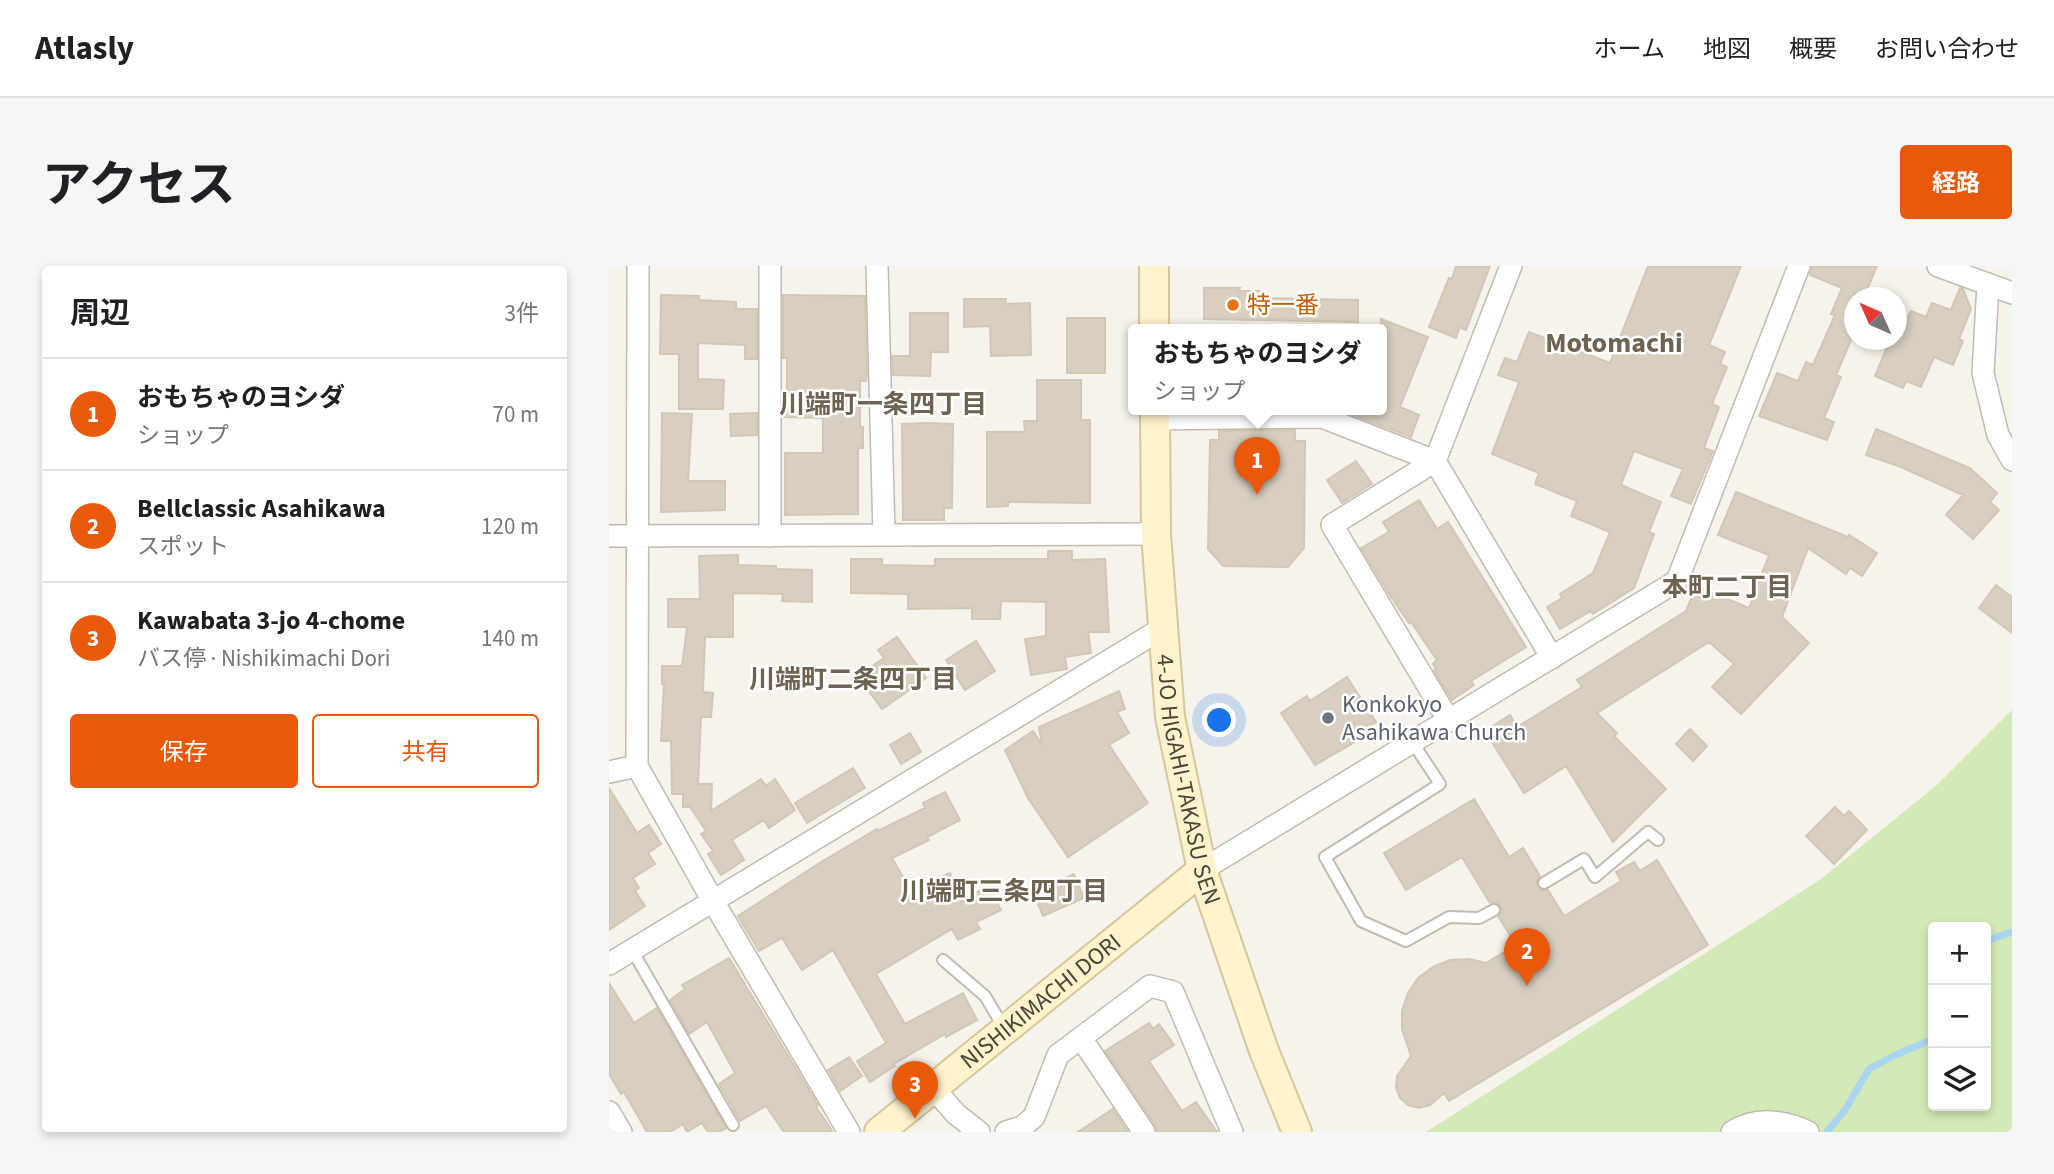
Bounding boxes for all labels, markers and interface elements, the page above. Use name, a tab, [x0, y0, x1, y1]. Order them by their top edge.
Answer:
text: Atlasly	[35, 25, 134, 72]
text: ホーム	[1594, 32, 1665, 67]
text: 地図	[1703, 32, 1751, 67]
text: 概要	[1789, 32, 1837, 67]
text: お問い合わせ	[1875, 32, 2019, 67]
button: 経路	[1900, 145, 2012, 219]
text: アクセス	[42, 151, 236, 221]
north arrow	[1844, 287, 1907, 350]
place label: 特一番	[1247, 288, 1319, 323]
text: 周辺	[70, 292, 130, 335]
text: 3件	[505, 297, 539, 330]
marker: 特一番	[1225, 297, 1241, 313]
district label: Motomachi	[1545, 323, 1683, 363]
popup	[1128, 324, 1387, 415]
text: おもちゃのヨシダ	[1153, 335, 1362, 372]
text: ショップ	[1153, 375, 1245, 408]
text: おもちゃのヨシダ	[137, 379, 345, 416]
district label: 川端町一条四丁目	[779, 386, 987, 423]
text: 1	[87, 398, 99, 431]
text: 70 m	[492, 398, 539, 431]
text: ショップ	[137, 419, 229, 452]
pin: 1	[1234, 437, 1280, 495]
text: Bellclassic Asahikawa	[137, 490, 386, 527]
text: 2	[87, 510, 99, 543]
text: 120 m	[481, 510, 539, 543]
text: スポット	[137, 530, 229, 563]
district label: 本町二丁目	[1662, 569, 1792, 606]
text: Kawabata 3-jo 4-chome	[137, 602, 405, 639]
text: 3	[87, 622, 99, 655]
text: 140 m	[481, 622, 539, 655]
text: バス停 · Nishikimachi Dori	[137, 642, 390, 675]
street label: 4-JO HIGAHI-TAKASU SEN	[1148, 653, 1230, 909]
district label: 川端町二条四丁目	[749, 661, 957, 698]
place label: Konkokyo Asahikawa Church	[1342, 687, 1526, 750]
your location	[1202, 703, 1236, 737]
marker: Konkokyo Asahikawa Church	[1320, 710, 1336, 726]
button: 保存	[70, 714, 298, 788]
button: 共有	[312, 714, 539, 788]
district label: 川端町三条四丁目	[900, 873, 1108, 910]
map controls	[1928, 922, 1991, 1111]
button: +	[1928, 922, 1991, 985]
street label: NISHIKIMACHI DORI	[953, 925, 1129, 1077]
pin: 2	[1504, 928, 1550, 986]
button: −	[1928, 985, 1991, 1048]
button: layers	[1928, 1048, 1991, 1111]
pin: 3	[892, 1061, 938, 1119]

